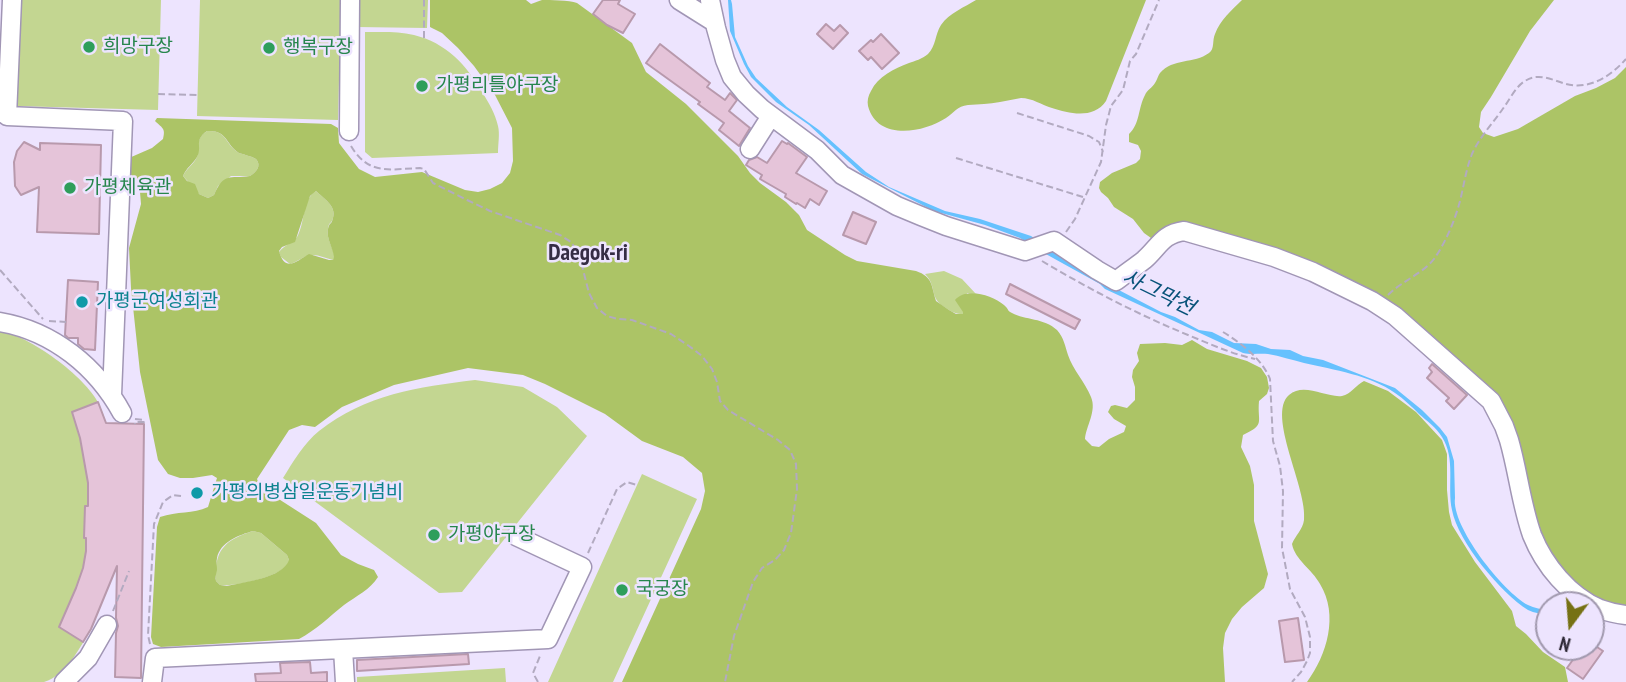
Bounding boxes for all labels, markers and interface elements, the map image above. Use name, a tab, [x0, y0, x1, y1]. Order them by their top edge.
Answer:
place label: 희망구장	[103, 36, 173, 58]
place label: 행복구장	[283, 37, 353, 59]
marker: 희망구장	[81, 39, 97, 55]
marker: 행복구장	[261, 40, 277, 56]
place label: 가평리틀야구장	[436, 75, 558, 97]
marker: 가평리틀야구장	[414, 78, 430, 94]
place label: 가평체육관	[84, 177, 171, 199]
marker: 가평체육관	[62, 180, 78, 196]
district label: Daegok-ri	[548, 239, 628, 267]
water label: 사그막천	[1118, 265, 1198, 321]
place label: 가평군여성회관	[96, 291, 218, 313]
marker: 가평군여성회관	[74, 294, 90, 310]
place label: 가평의병삼일운동기념비	[211, 482, 403, 504]
marker: 가평의병삼일운동기념비	[189, 485, 205, 501]
place label: 가평야구장	[448, 524, 535, 546]
marker: 가평야구장	[426, 527, 442, 543]
place label: 국궁장	[636, 579, 688, 601]
marker: 국궁장	[614, 582, 630, 598]
north arrow	[1535, 591, 1605, 661]
text: N	[1557, 631, 1573, 657]

